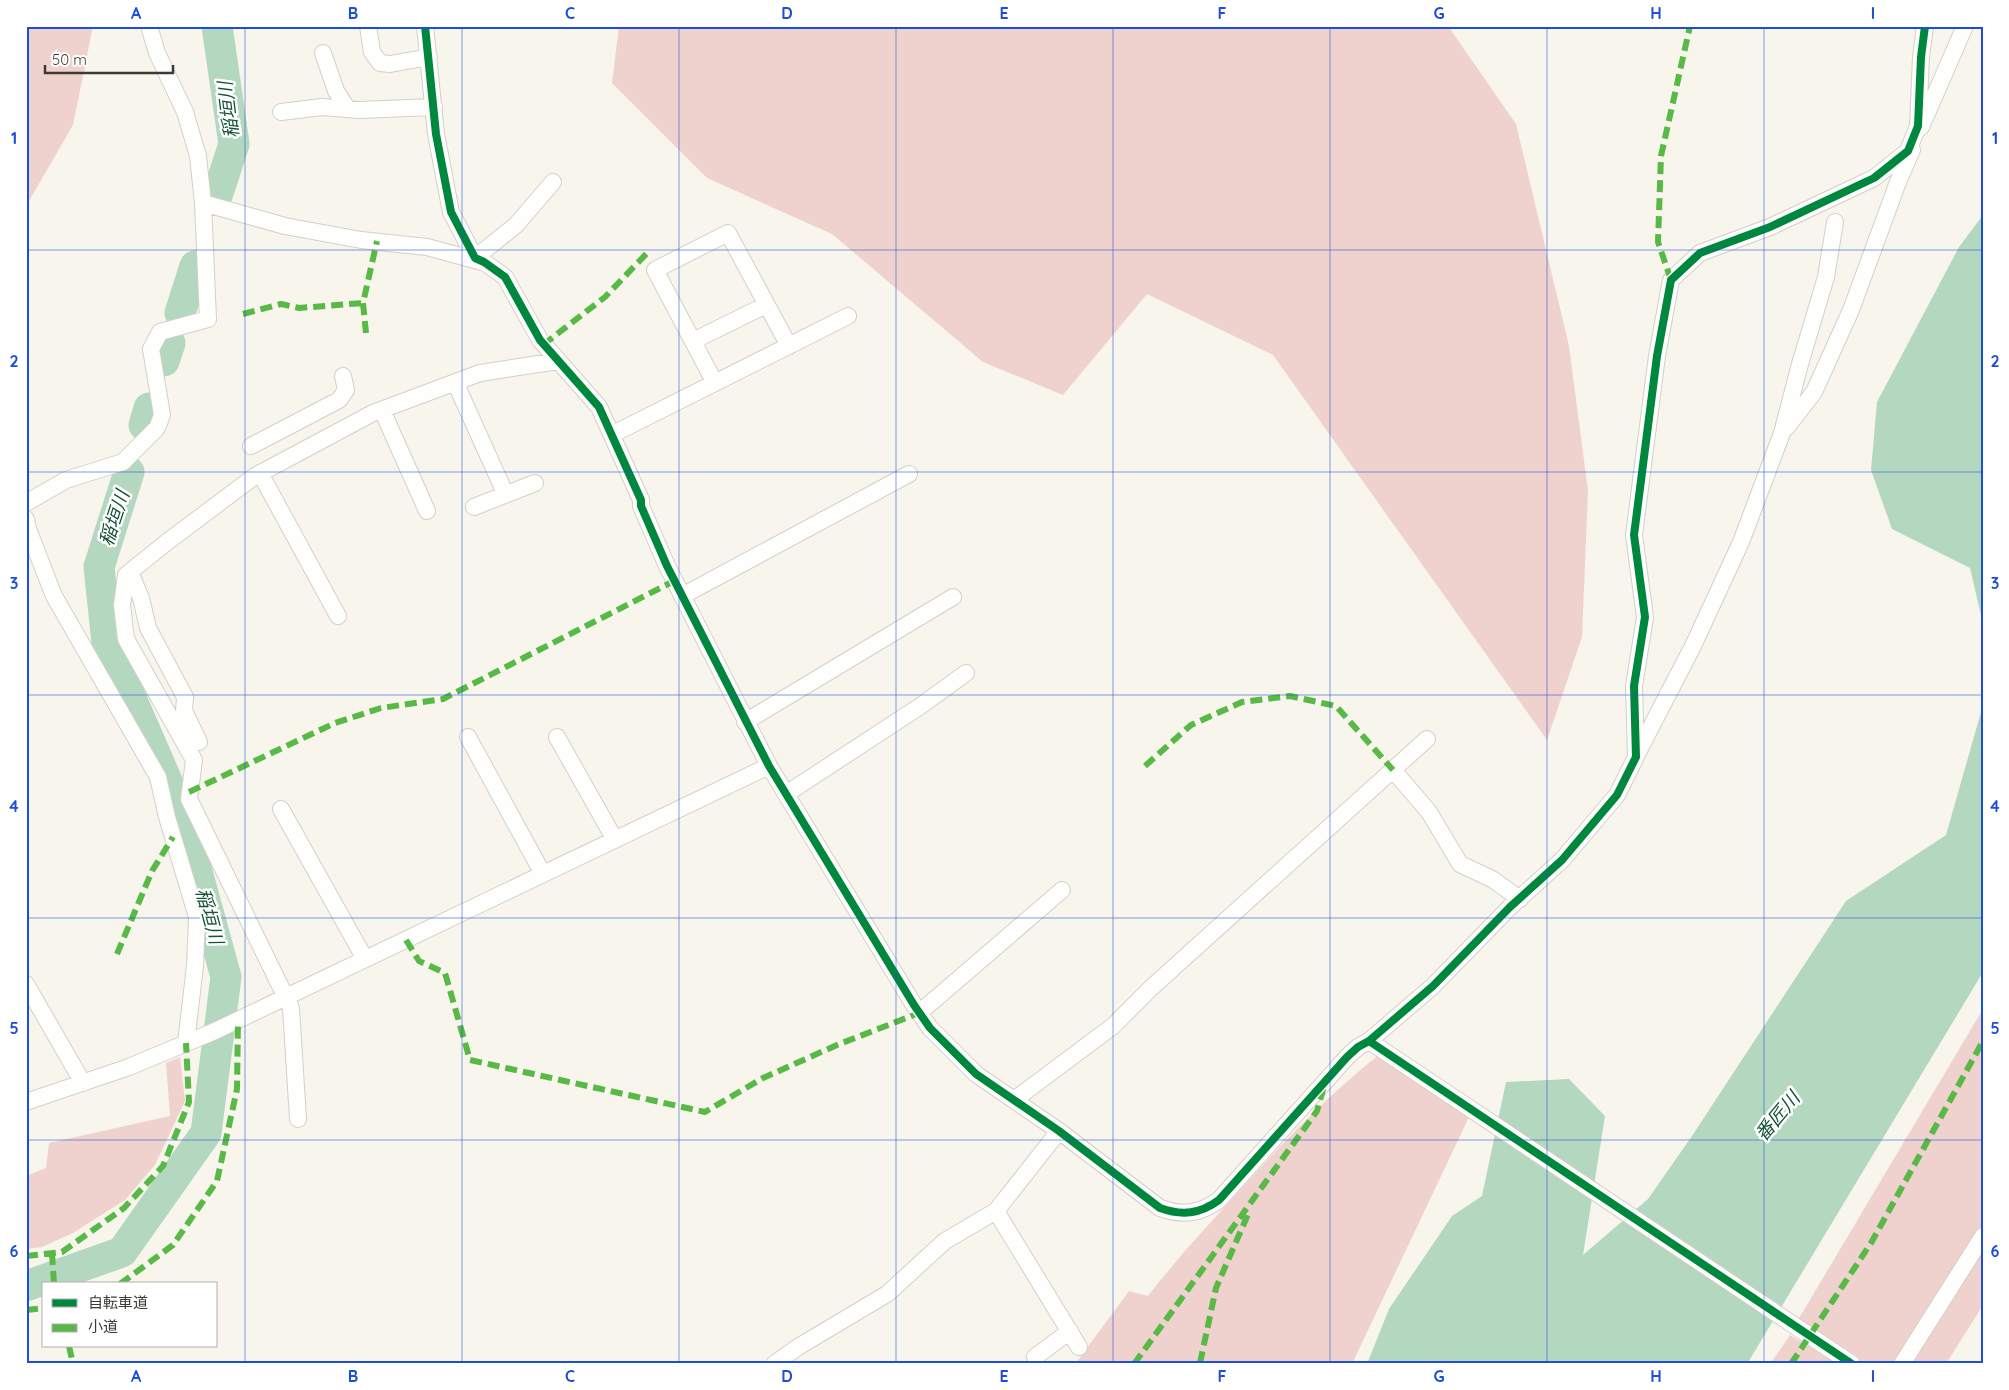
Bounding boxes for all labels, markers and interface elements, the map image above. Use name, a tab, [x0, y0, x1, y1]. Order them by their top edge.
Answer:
text: A	[131, 3, 142, 23]
text: B	[348, 3, 358, 23]
text: C	[565, 3, 575, 23]
text: D	[781, 3, 793, 23]
text: E	[999, 3, 1009, 23]
text: F	[1218, 3, 1227, 23]
text: G	[1433, 3, 1445, 23]
text: H	[1650, 3, 1662, 23]
text: I	[1871, 3, 1875, 23]
scale bar	[45, 42, 172, 74]
text: 50 m	[52, 50, 87, 69]
water label: 稲垣川	[212, 78, 243, 140]
text: 1	[11, 128, 17, 148]
text: 1	[1992, 128, 1998, 148]
text: 2	[9, 351, 19, 371]
text: 2	[1990, 351, 2000, 371]
water label: 稲垣川	[94, 485, 135, 549]
text: 3	[10, 573, 18, 593]
text: 3	[1991, 573, 1999, 593]
text: 4	[9, 796, 19, 816]
text: 4	[1990, 796, 2000, 816]
water label: 稲垣川	[191, 885, 229, 949]
text: 5	[9, 1018, 19, 1038]
text: 5	[1990, 1018, 2000, 1038]
water label: 番匠川	[1749, 1085, 1806, 1146]
text: 6	[10, 1241, 19, 1261]
text: 6	[1991, 1241, 2000, 1261]
legend	[42, 1282, 218, 1348]
text: 自転車道	[88, 1293, 148, 1312]
text: 小道	[88, 1317, 118, 1336]
text: A	[131, 1366, 142, 1386]
text: B	[348, 1366, 358, 1386]
text: C	[565, 1366, 575, 1386]
text: D	[781, 1366, 793, 1386]
text: E	[999, 1366, 1009, 1386]
text: F	[1218, 1366, 1227, 1386]
text: G	[1433, 1366, 1445, 1386]
text: H	[1650, 1366, 1662, 1386]
text: I	[1871, 1366, 1875, 1386]

